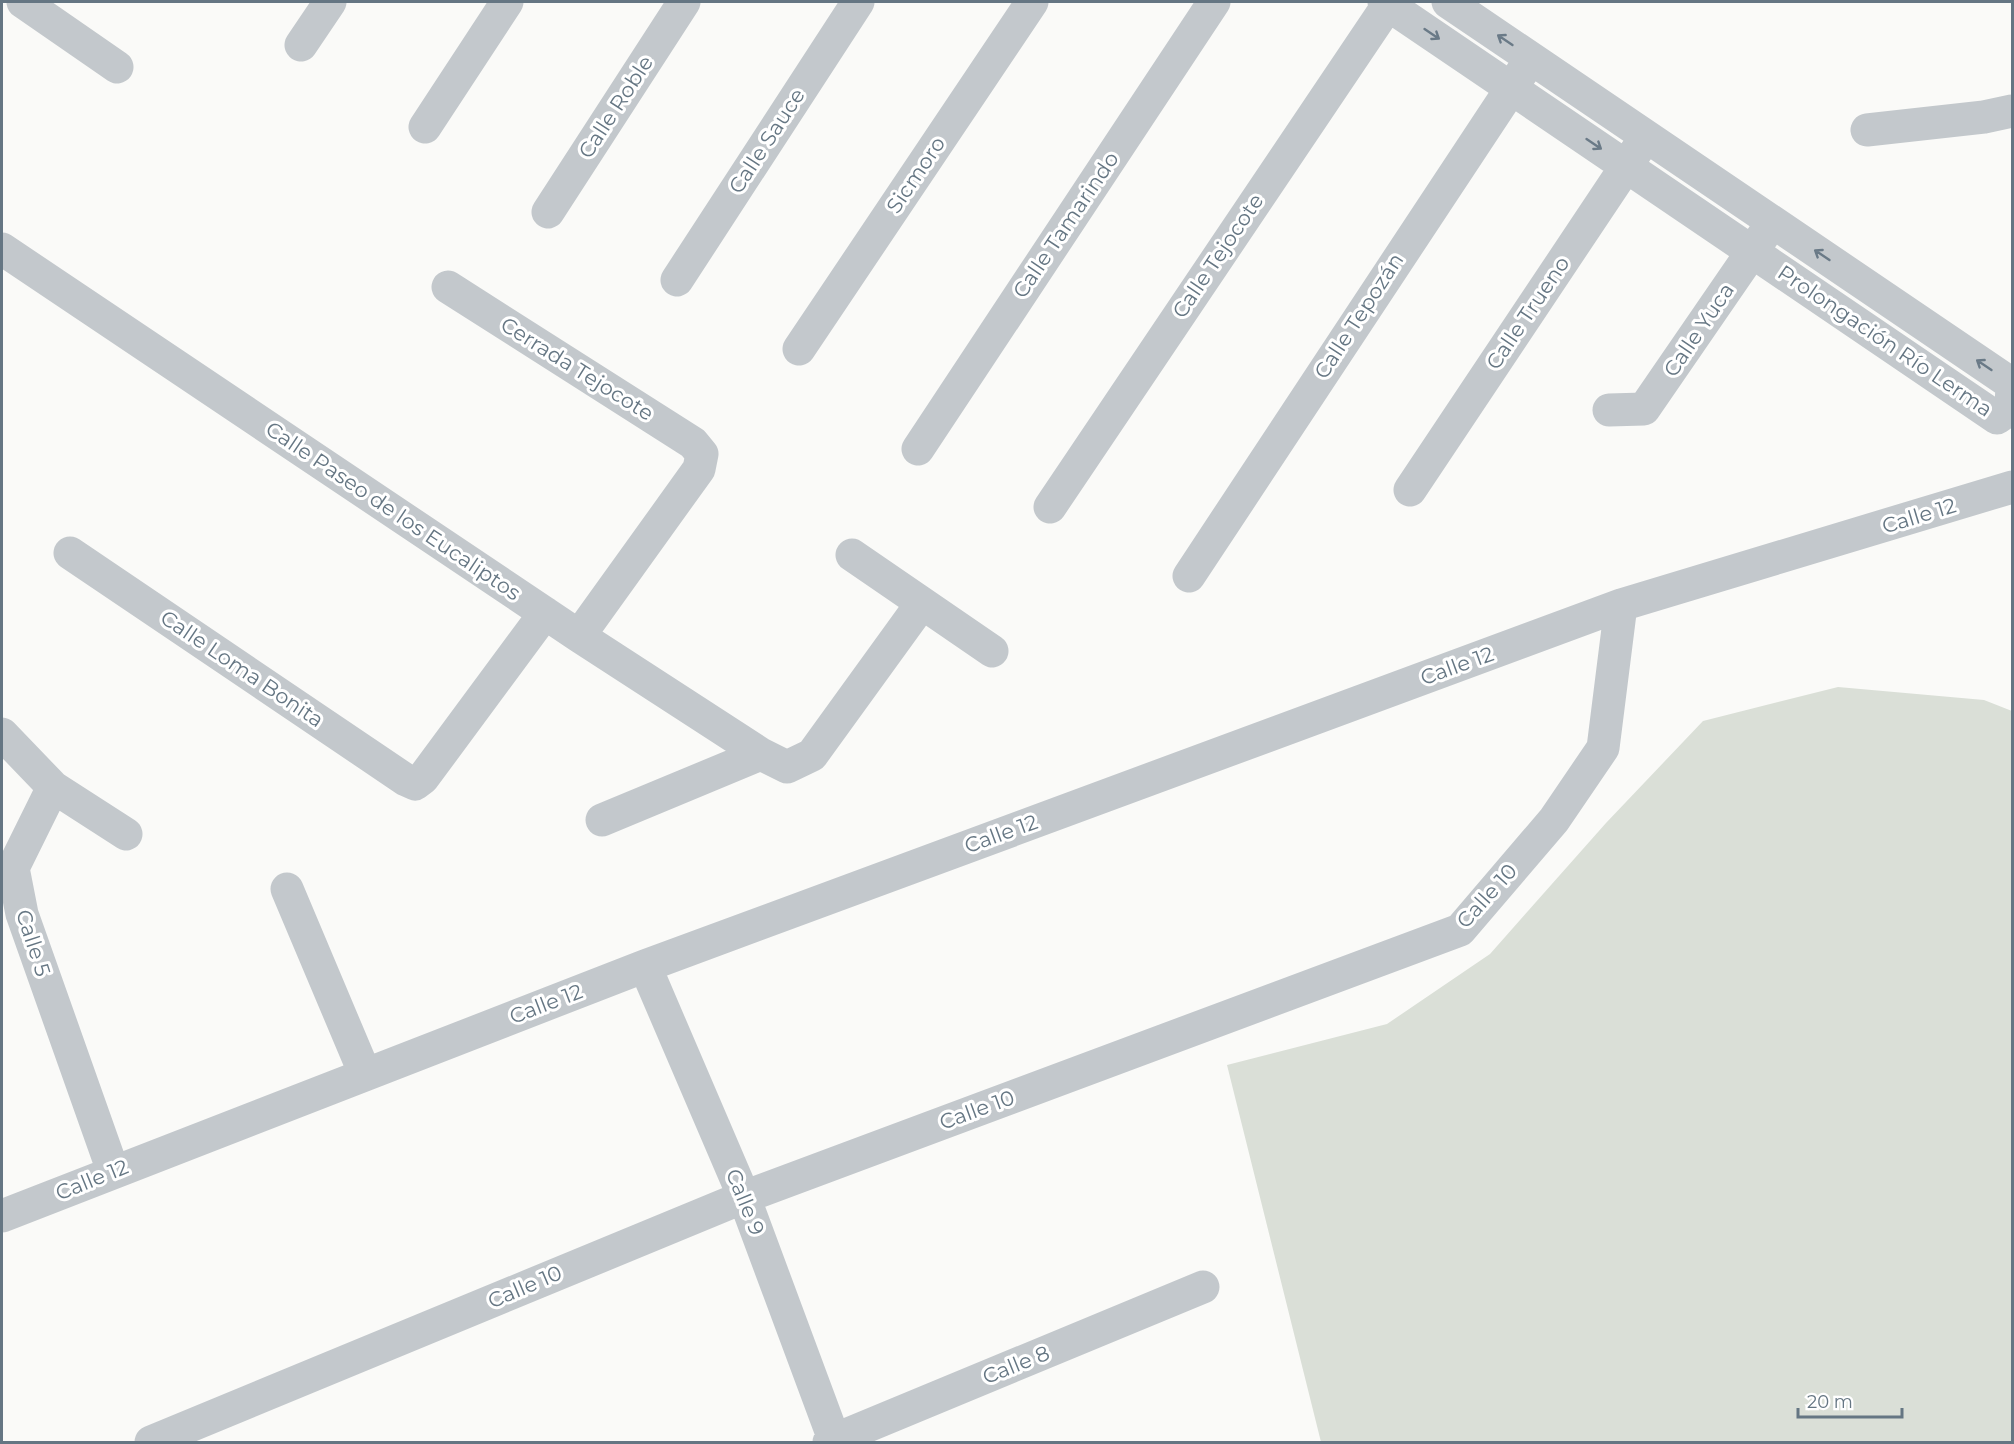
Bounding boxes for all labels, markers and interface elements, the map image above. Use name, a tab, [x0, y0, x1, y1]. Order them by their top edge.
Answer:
one-way arrow	[1424, 28, 1440, 40]
one-way arrow	[1497, 33, 1514, 45]
street label: Calle Roble	[573, 51, 658, 163]
street label: Calle Sauce	[723, 83, 810, 198]
street label: Sicmoro	[881, 132, 950, 218]
one-way arrow	[1585, 138, 1601, 150]
street label: Calle Tamarindo	[1008, 147, 1124, 302]
street label: Calle Tejocote	[1167, 189, 1268, 323]
street label: Calle Tepozán	[1309, 248, 1408, 383]
one-way arrow	[1815, 249, 1831, 261]
street label: Calle Trueno	[1481, 251, 1575, 374]
street label: Prolongación Río Lerma	[1773, 259, 1997, 422]
street label: Calle Yuca	[1658, 278, 1739, 381]
street label: Cerrada Tejocote	[496, 311, 658, 426]
one-way arrow	[1976, 359, 1993, 371]
street label: Calle Paseo de los Eucaliptos	[261, 416, 525, 605]
street label: Calle 12	[1879, 492, 1959, 539]
street label: Calle Loma Bonita	[156, 605, 329, 732]
street label: Calle 12	[1417, 641, 1497, 690]
street label: Calle 12	[961, 809, 1041, 858]
street label: Calle 10	[1451, 858, 1522, 933]
street label: Calle 5	[11, 906, 56, 979]
street label: Calle 12	[506, 978, 586, 1029]
street label: Calle 10	[936, 1084, 1018, 1135]
street label: Calle 12	[52, 1154, 132, 1205]
street label: Calle 9	[721, 1165, 770, 1239]
street label: Calle 10	[484, 1260, 566, 1313]
street label: Calle 8	[979, 1340, 1053, 1389]
scale bar	[1798, 1381, 1902, 1419]
text: 20 m	[1807, 1391, 1853, 1413]

